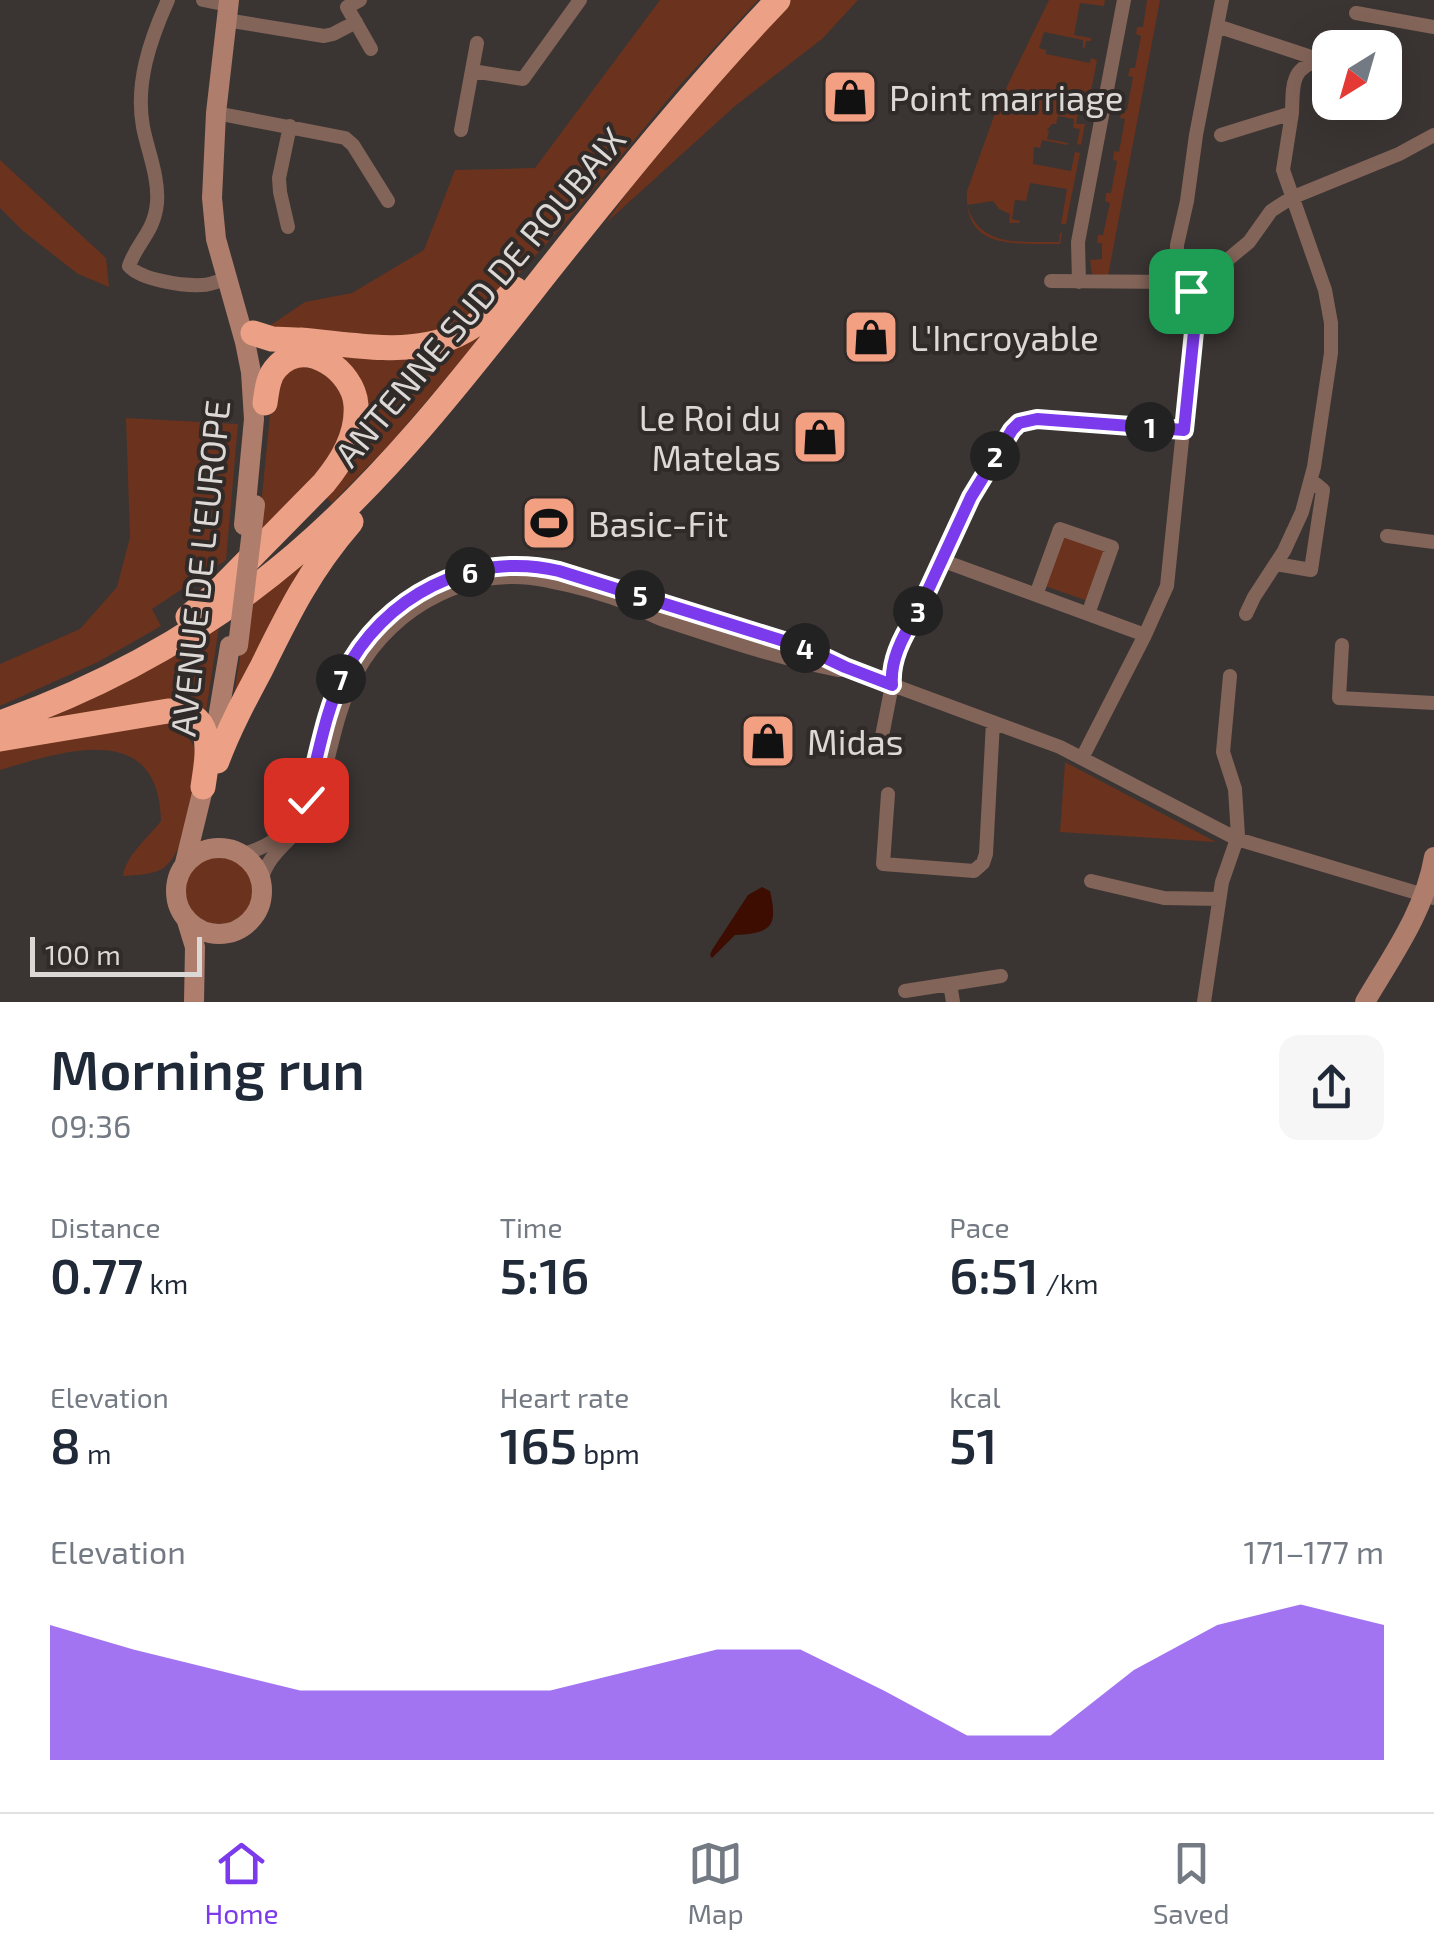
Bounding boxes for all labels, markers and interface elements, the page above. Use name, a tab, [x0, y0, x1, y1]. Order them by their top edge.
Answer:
north arrow	[1312, 30, 1402, 120]
map controls	[1312, 30, 1402, 120]
shop icon: Point marriage	[820, 67, 880, 127]
place label: Point marriage	[889, 76, 1124, 118]
street label: ANTENNE SUD DE ROUBAIX	[325, 118, 633, 474]
pin	[1149, 249, 1234, 334]
icon: arrive	[1164, 264, 1219, 319]
shop icon: L'Incroyable	[841, 307, 901, 367]
place label: L'Incroyable	[910, 316, 1099, 358]
place label: Le Roi du Matelas	[639, 396, 781, 478]
street label: AVENUE DE L'EUROPE	[160, 398, 238, 738]
pin: 1	[1125, 402, 1175, 452]
shop icon: Le Roi du Matelas	[790, 407, 850, 467]
text: 1	[1144, 410, 1156, 444]
pin: 2	[970, 431, 1020, 481]
text: 2	[987, 439, 1003, 473]
sports icon: Basic-Fit	[519, 493, 579, 553]
place label: Basic-Fit	[588, 502, 728, 544]
pin: 6	[445, 547, 495, 597]
text: 6	[462, 555, 478, 589]
pin: 5	[615, 570, 665, 620]
text: 5	[632, 578, 648, 612]
pin: 3	[893, 586, 943, 636]
text: 3	[910, 594, 926, 628]
pin: 4	[780, 623, 830, 673]
text: 4	[796, 631, 814, 665]
pin: 7	[316, 654, 366, 704]
text: 7	[334, 662, 348, 696]
shop icon: Midas	[738, 711, 798, 771]
place label: Midas	[807, 720, 903, 762]
pin	[264, 758, 349, 843]
icon: check	[279, 773, 334, 828]
scale bar	[30, 932, 202, 976]
text: 100 m	[45, 937, 121, 971]
text: Morning run	[50, 1035, 365, 1101]
button: share	[1279, 1035, 1384, 1140]
text: 09:36	[50, 1106, 131, 1144]
text: Distance	[50, 1210, 161, 1244]
text: Time	[500, 1210, 562, 1244]
text: Pace	[949, 1210, 1010, 1244]
text: 0.77	[50, 1244, 143, 1304]
text: 5:16	[500, 1244, 589, 1304]
text: 6:51	[949, 1244, 1039, 1304]
text: km	[143, 1266, 188, 1300]
text: /km	[1039, 1266, 1099, 1300]
text: Elevation	[50, 1380, 169, 1414]
text: Heart rate	[500, 1380, 629, 1414]
text: kcal	[949, 1380, 1001, 1414]
text: 8	[50, 1414, 81, 1474]
text: 165	[500, 1414, 577, 1474]
text: 51	[949, 1414, 997, 1474]
text: m	[81, 1436, 112, 1470]
text: bpm	[577, 1436, 640, 1470]
text: Elevation	[50, 1532, 186, 1570]
text: 171–177 m	[1244, 1532, 1384, 1570]
tab: Home	[204, 1836, 279, 1930]
tab: Map	[688, 1836, 744, 1930]
tab: Saved	[1153, 1836, 1230, 1930]

